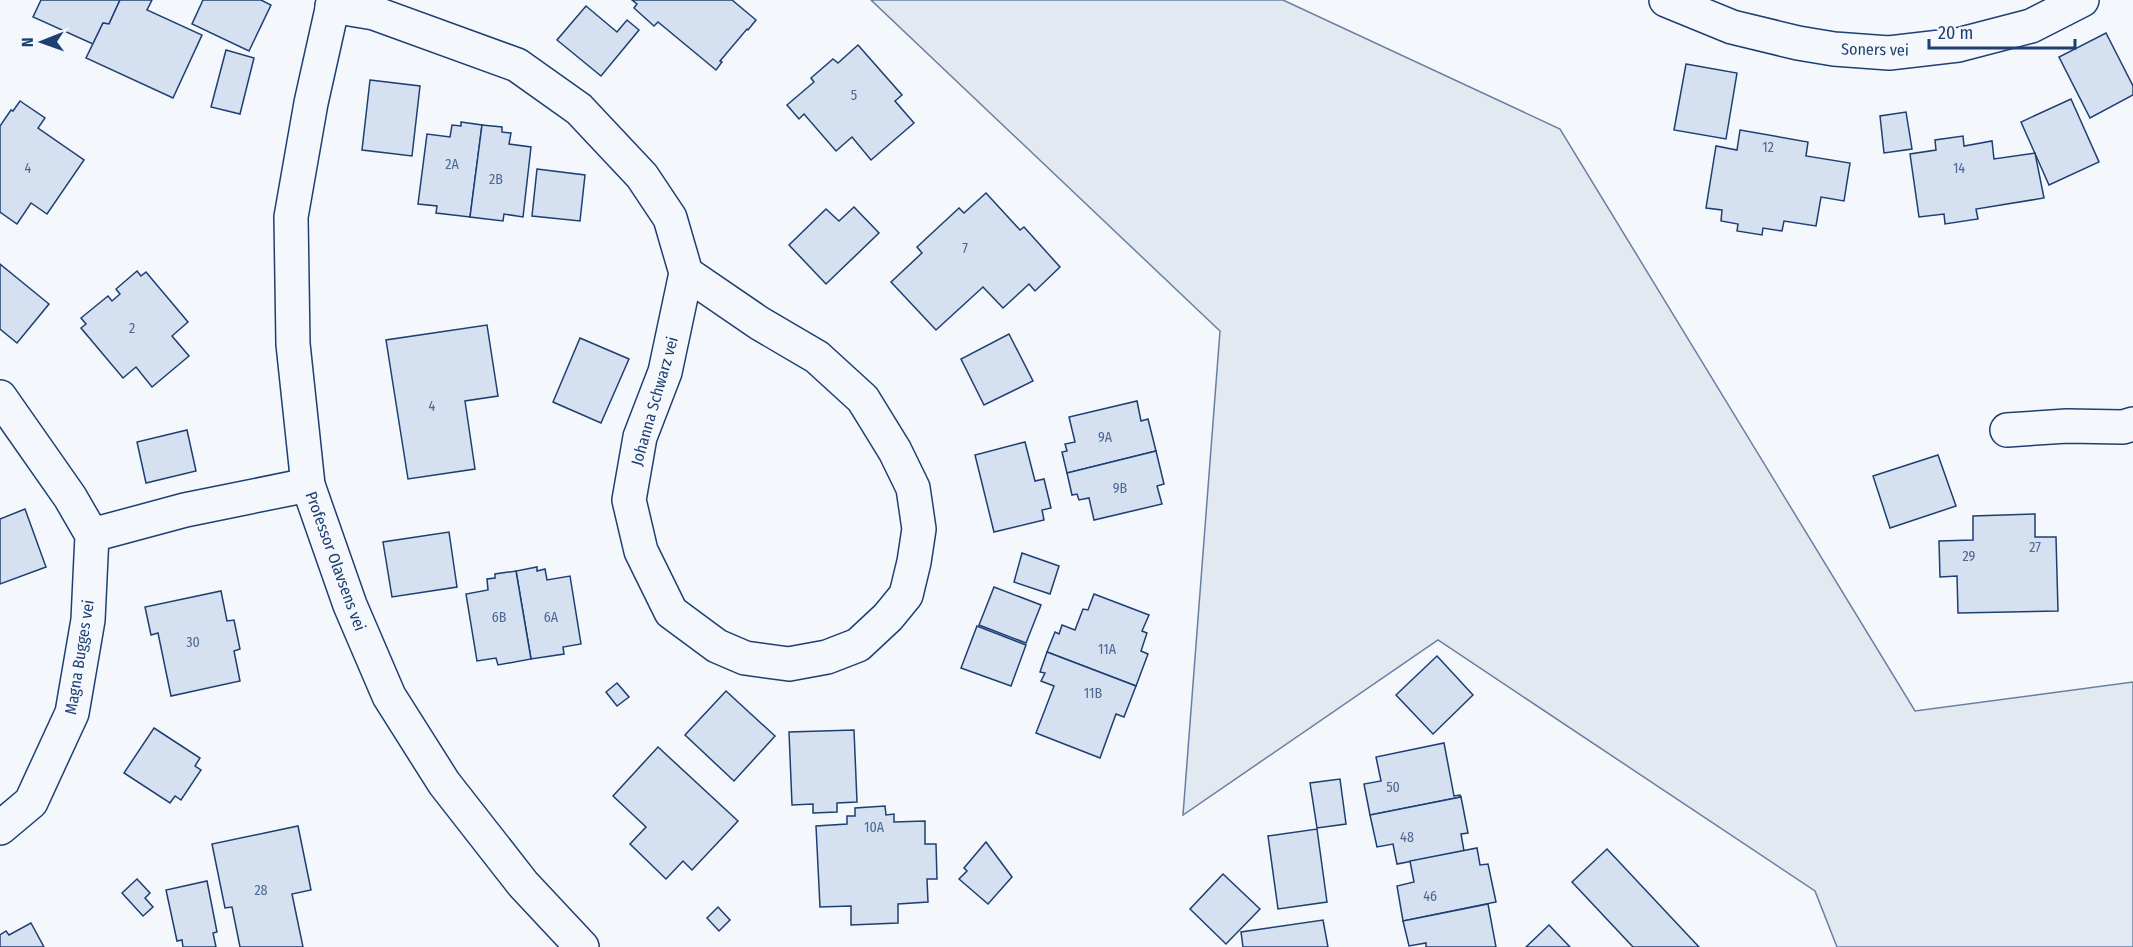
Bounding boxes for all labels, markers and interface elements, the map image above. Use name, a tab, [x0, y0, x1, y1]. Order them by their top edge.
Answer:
north arrow	[12, 12, 72, 72]
scale bar	[1929, 12, 2074, 50]
text: 20 m	[1938, 22, 1973, 44]
text: N	[18, 37, 37, 47]
street label: Soners vei	[1841, 39, 1909, 60]
house number: 5	[851, 87, 857, 104]
house number: 12	[1762, 139, 1774, 156]
house number: 2A	[445, 156, 459, 173]
house number: 4	[25, 160, 32, 177]
house number: 14	[1953, 160, 1965, 177]
house number: 2B	[489, 171, 503, 188]
house number: 7	[962, 240, 968, 257]
house number: 2	[129, 320, 135, 337]
street label: Johanna Schwarz vei	[627, 334, 682, 468]
house number: 4	[429, 398, 436, 415]
house number: 9A	[1098, 429, 1113, 446]
house number: 9B	[1113, 480, 1128, 497]
street label: Professor Olavsens vei	[301, 489, 370, 634]
house number: 27	[2029, 539, 2041, 556]
house number: 29	[1963, 548, 1976, 565]
street label: Magna Bugges vei	[61, 598, 98, 716]
house number: 6B	[492, 609, 507, 626]
house number: 6A	[544, 609, 559, 626]
house number: 30	[186, 634, 200, 651]
house number: 11A	[1098, 641, 1117, 658]
house number: 11B	[1084, 685, 1103, 702]
house number: 50	[1386, 779, 1400, 796]
house number: 10A	[864, 819, 885, 836]
house number: 48	[1400, 829, 1414, 846]
house number: 28	[254, 882, 268, 899]
house number: 46	[1423, 888, 1437, 905]

